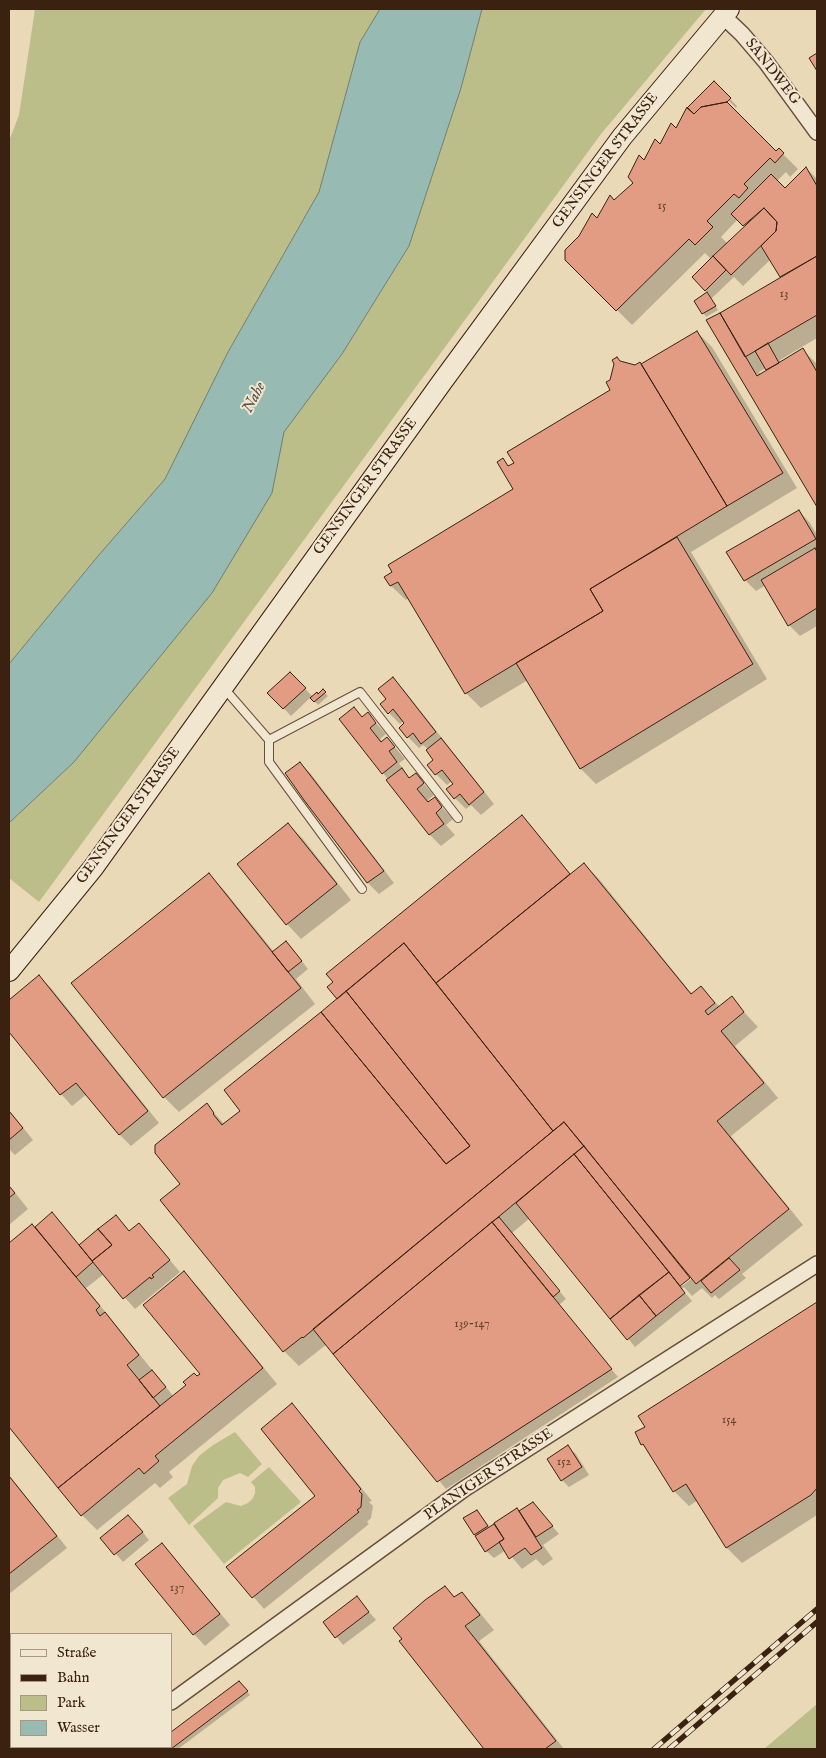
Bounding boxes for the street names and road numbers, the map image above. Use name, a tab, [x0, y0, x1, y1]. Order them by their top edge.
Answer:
street label: SANDWEG	[740, 35, 804, 109]
street label: GENSINGER STRASSE	[549, 90, 663, 232]
street label: GENSINGER STRASSE	[310, 415, 422, 559]
street label: GENSINGER STRASSE	[73, 744, 185, 888]
street label: PLANIGER STRASSE	[421, 1425, 557, 1525]

